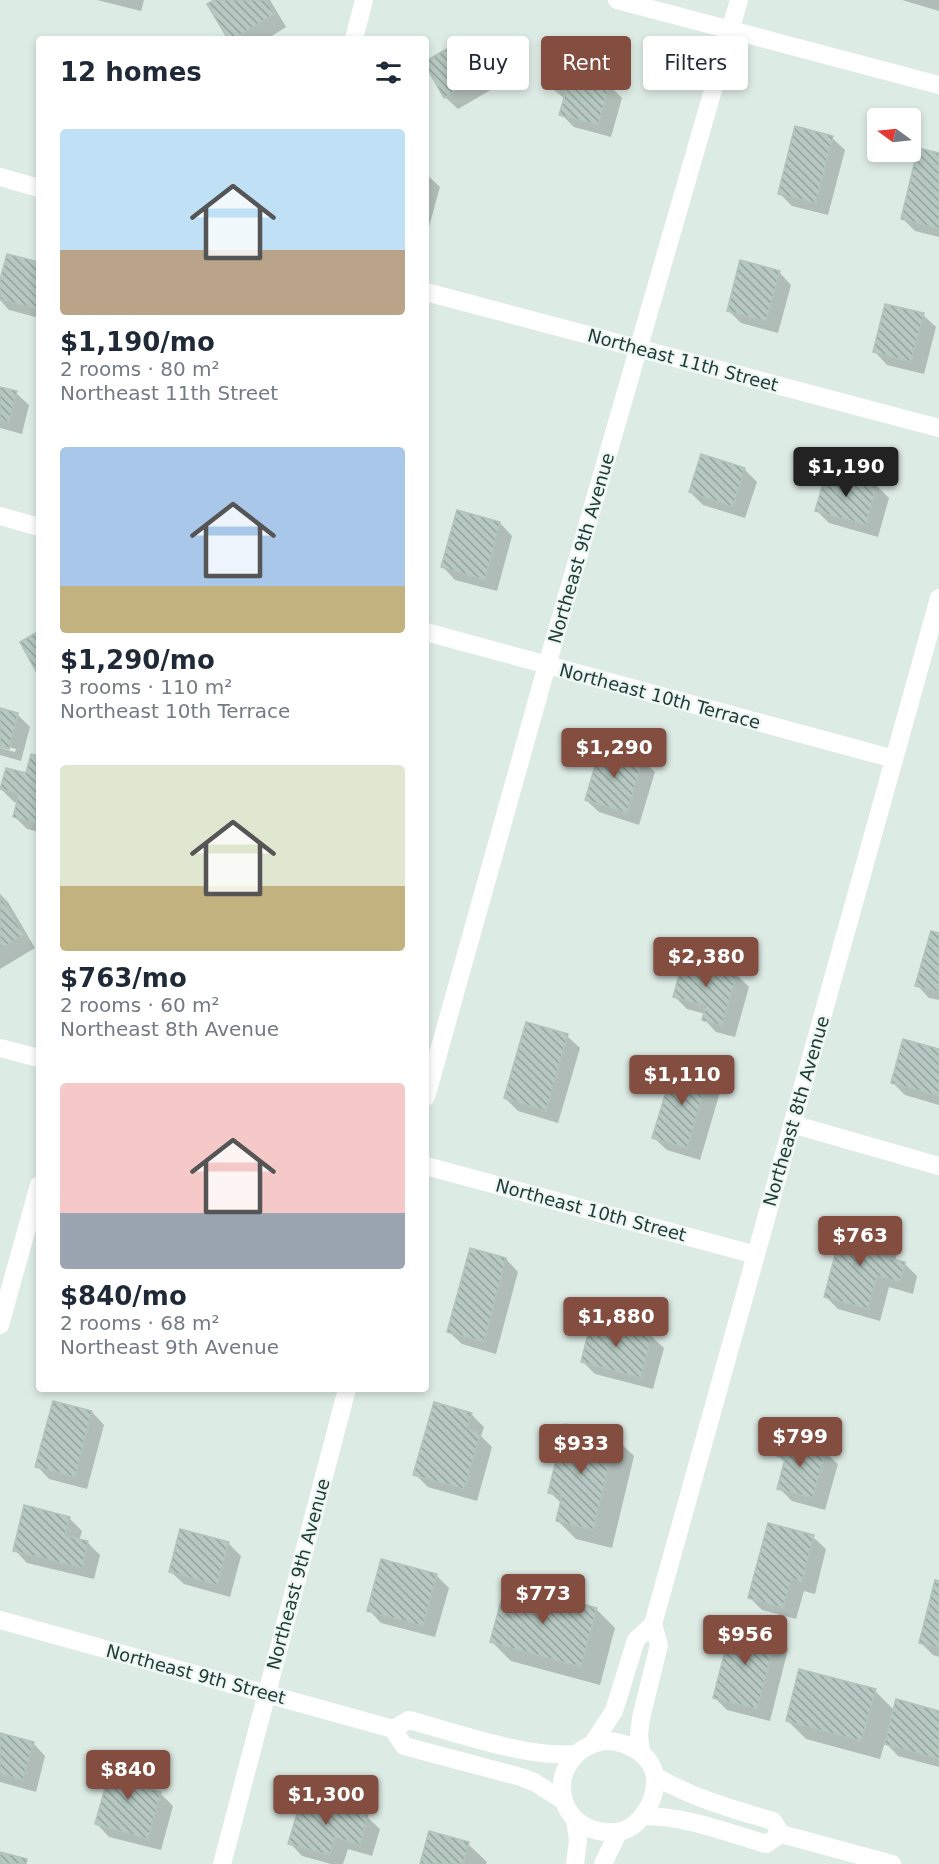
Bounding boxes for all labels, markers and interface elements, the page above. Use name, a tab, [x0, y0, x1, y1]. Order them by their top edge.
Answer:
chip: Buy	[447, 36, 529, 90]
chip: Rent	[541, 36, 631, 90]
chip: Filters	[643, 36, 748, 90]
icon: filters	[372, 56, 405, 89]
text: 12 homes	[60, 57, 202, 87]
north arrow	[867, 108, 921, 162]
map controls	[867, 108, 921, 162]
icon: home	[179, 168, 287, 276]
street label: Northeast 11th Street	[585, 324, 781, 396]
text: $1,190/mo	[60, 327, 215, 357]
text: 2 rooms · 80 m²	[60, 357, 220, 381]
text: Northeast 11th Street	[60, 381, 278, 405]
pin: $1,190	[797, 447, 895, 498]
street label: Northeast 9th Avenue	[544, 450, 618, 646]
text: $1,190	[807, 454, 885, 478]
icon: home	[179, 486, 287, 594]
text: $1,290/mo	[60, 645, 215, 675]
street label: Northeast 10th Terrace	[557, 659, 763, 733]
text: 3 rooms · 110 m²	[60, 675, 232, 699]
text: Northeast 10th Terrace	[60, 699, 290, 723]
pin: $1,290	[565, 728, 663, 779]
text: $1,290	[575, 735, 653, 759]
icon: home	[179, 804, 287, 912]
pin: $2,380	[657, 937, 755, 988]
text: $2,380	[667, 944, 745, 968]
text: $763/mo	[60, 963, 187, 993]
text: 2 rooms · 60 m²	[60, 993, 220, 1017]
street label: Northeast 8th Avenue	[759, 1013, 833, 1209]
text: Northeast 8th Avenue	[60, 1017, 279, 1041]
pin: $1,110	[633, 1055, 731, 1106]
text: $1,110	[643, 1062, 721, 1086]
icon: home	[179, 1122, 287, 1230]
street label: Northeast 10th Street	[493, 1174, 689, 1246]
pin: $763	[824, 1216, 896, 1267]
text: $763	[832, 1223, 888, 1247]
text: $840/mo	[60, 1281, 187, 1311]
pin: $1,880	[567, 1297, 665, 1348]
text: $1,880	[577, 1304, 655, 1328]
text: 2 rooms · 68 m²	[60, 1311, 220, 1335]
text: Northeast 9th Avenue	[60, 1335, 279, 1359]
pin: $799	[764, 1417, 836, 1468]
pin: $933	[545, 1424, 617, 1475]
text: $799	[772, 1424, 828, 1448]
text: $933	[553, 1431, 609, 1455]
street label: Northeast 9th Avenue	[262, 1476, 334, 1672]
pin: $773	[507, 1574, 579, 1625]
text: $773	[515, 1581, 571, 1605]
pin: $956	[709, 1615, 781, 1666]
text: $956	[717, 1622, 773, 1646]
street label: Northeast 9th Street	[104, 1640, 288, 1708]
pin: $840	[92, 1750, 164, 1801]
text: $840	[100, 1757, 156, 1781]
pin: $1,300	[277, 1775, 375, 1826]
text: $1,300	[287, 1782, 365, 1806]

